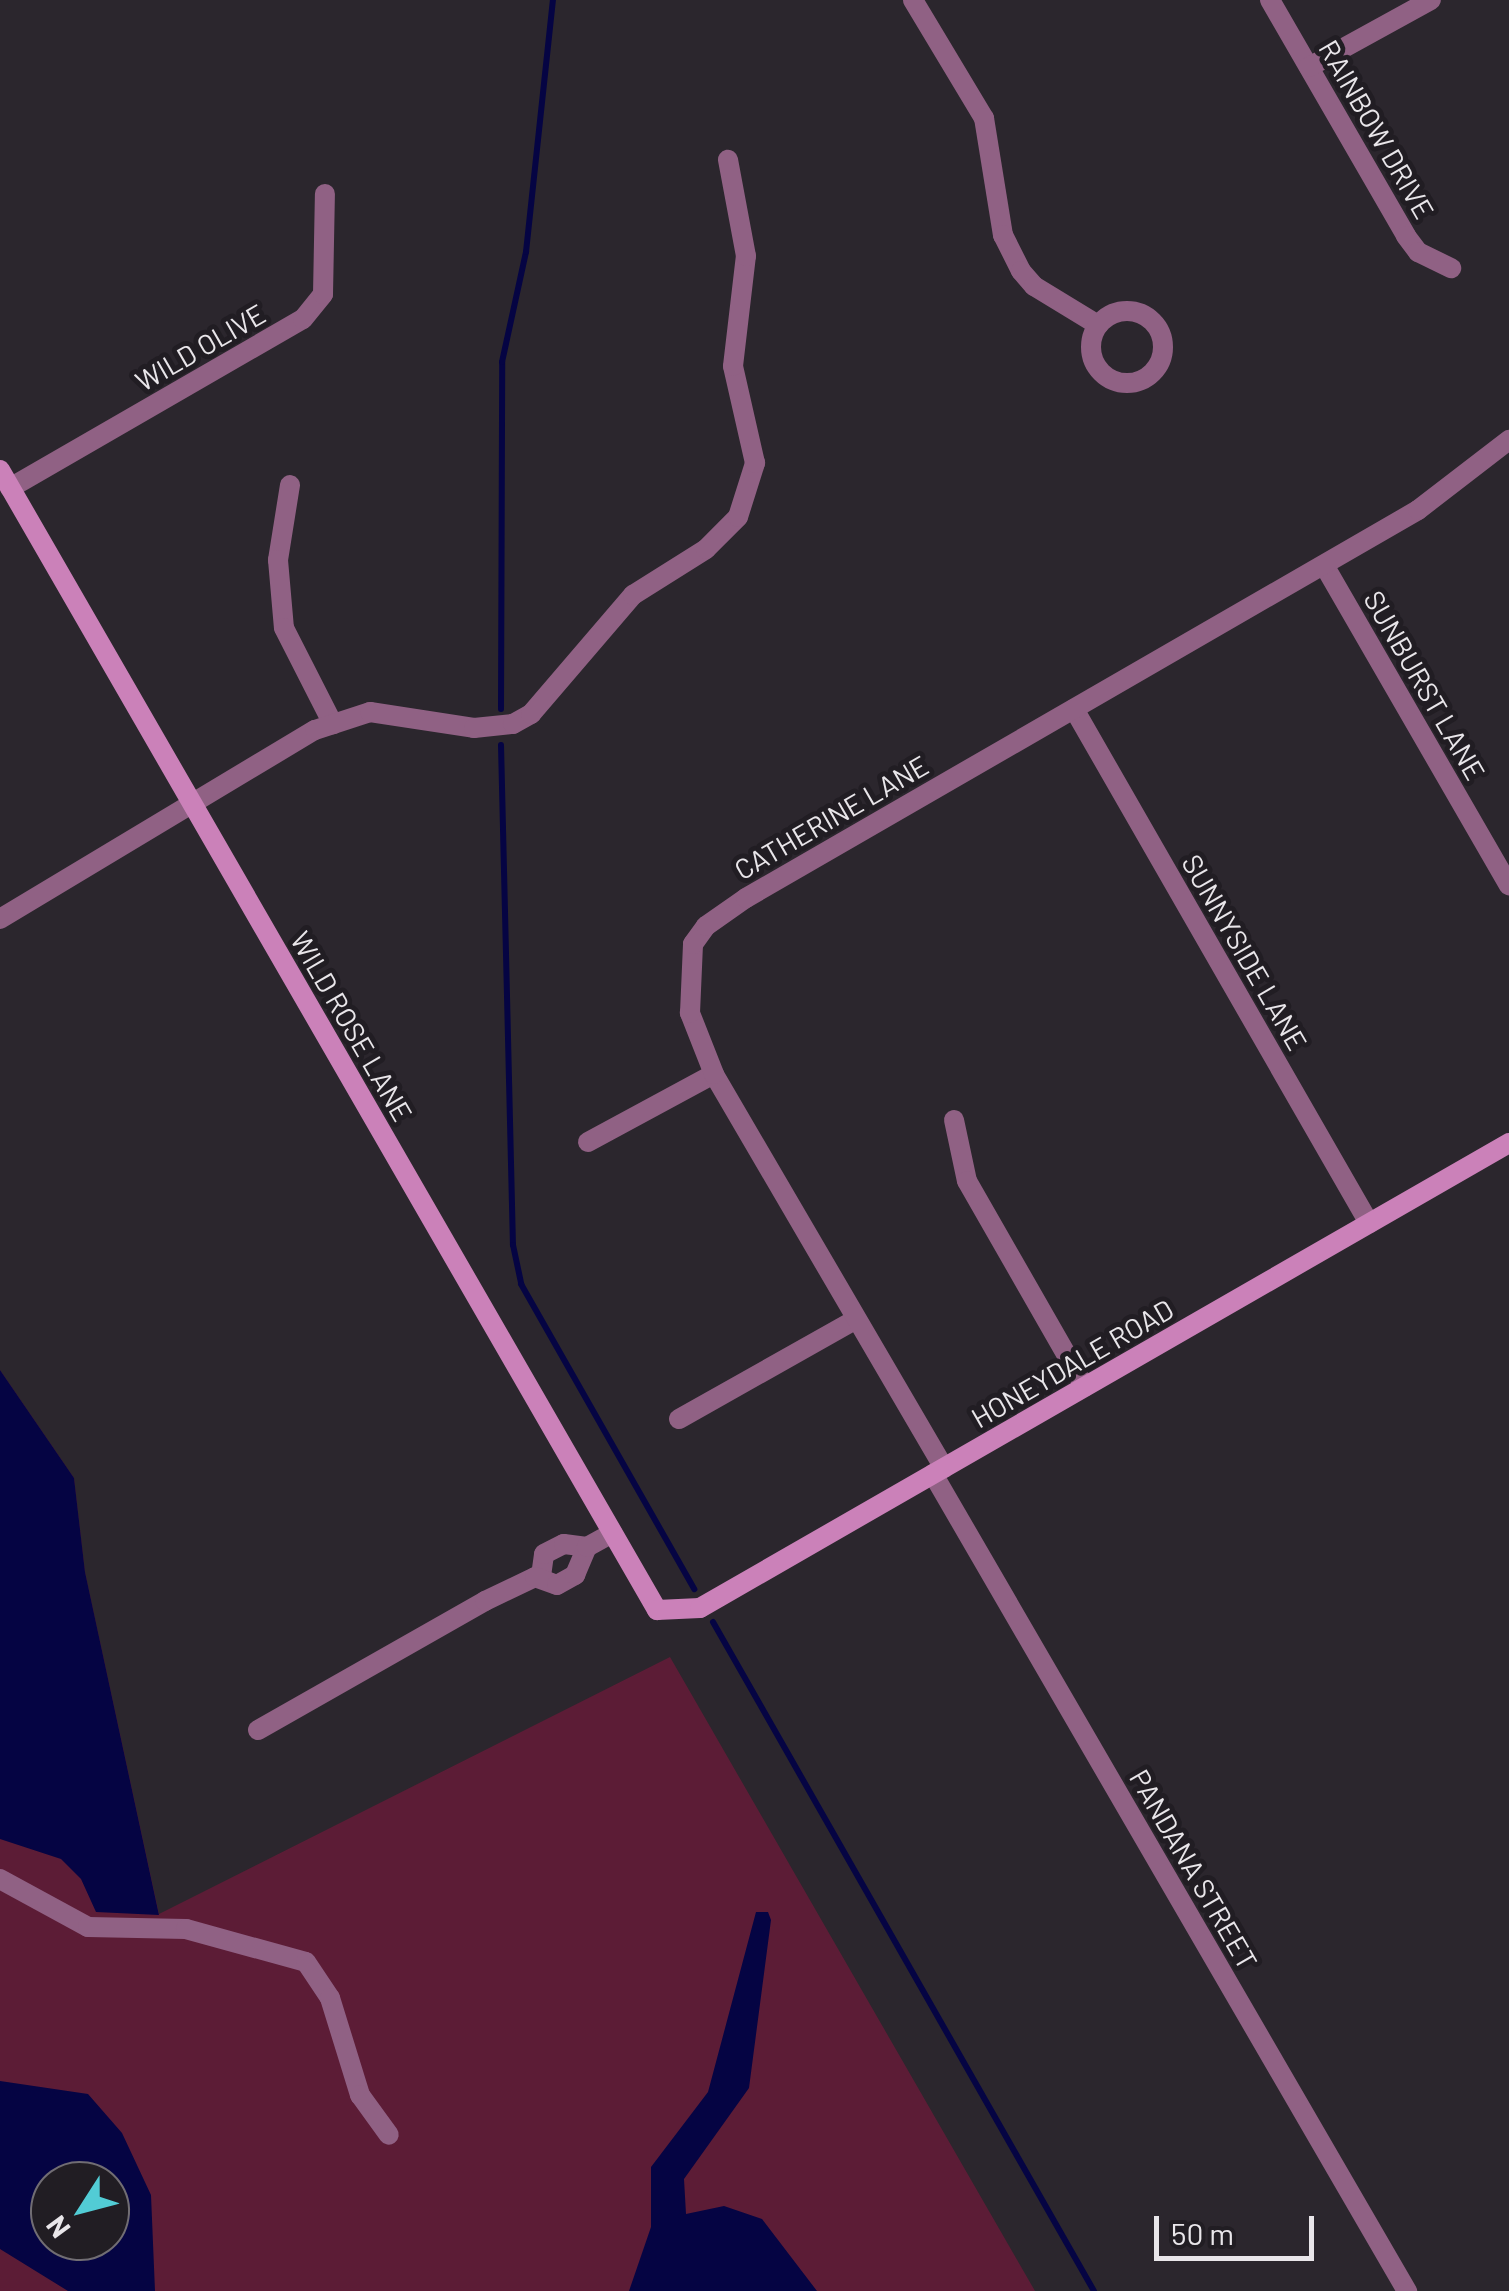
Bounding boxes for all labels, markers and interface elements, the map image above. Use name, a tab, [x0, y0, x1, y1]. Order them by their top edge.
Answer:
street label: RAINBOW DRIVE	[1312, 34, 1442, 224]
street label: WILD OLIVE	[129, 296, 271, 398]
street label: SUNBURST LANE	[1357, 584, 1493, 786]
street label: CATHERINE LANE	[728, 748, 934, 886]
street label: SUNNYSIDE LANE	[1175, 848, 1315, 1056]
street label: WILD ROSE LANE	[284, 925, 420, 1127]
street label: HONEYDALE ROAD	[965, 1292, 1179, 1434]
street label: PANDANA STREET	[1123, 1763, 1265, 1975]
north arrow	[30, 2161, 130, 2261]
scale bar	[1159, 2196, 1319, 2258]
text: N	[38, 2210, 77, 2245]
text: 50 m	[1171, 2215, 1234, 2251]

